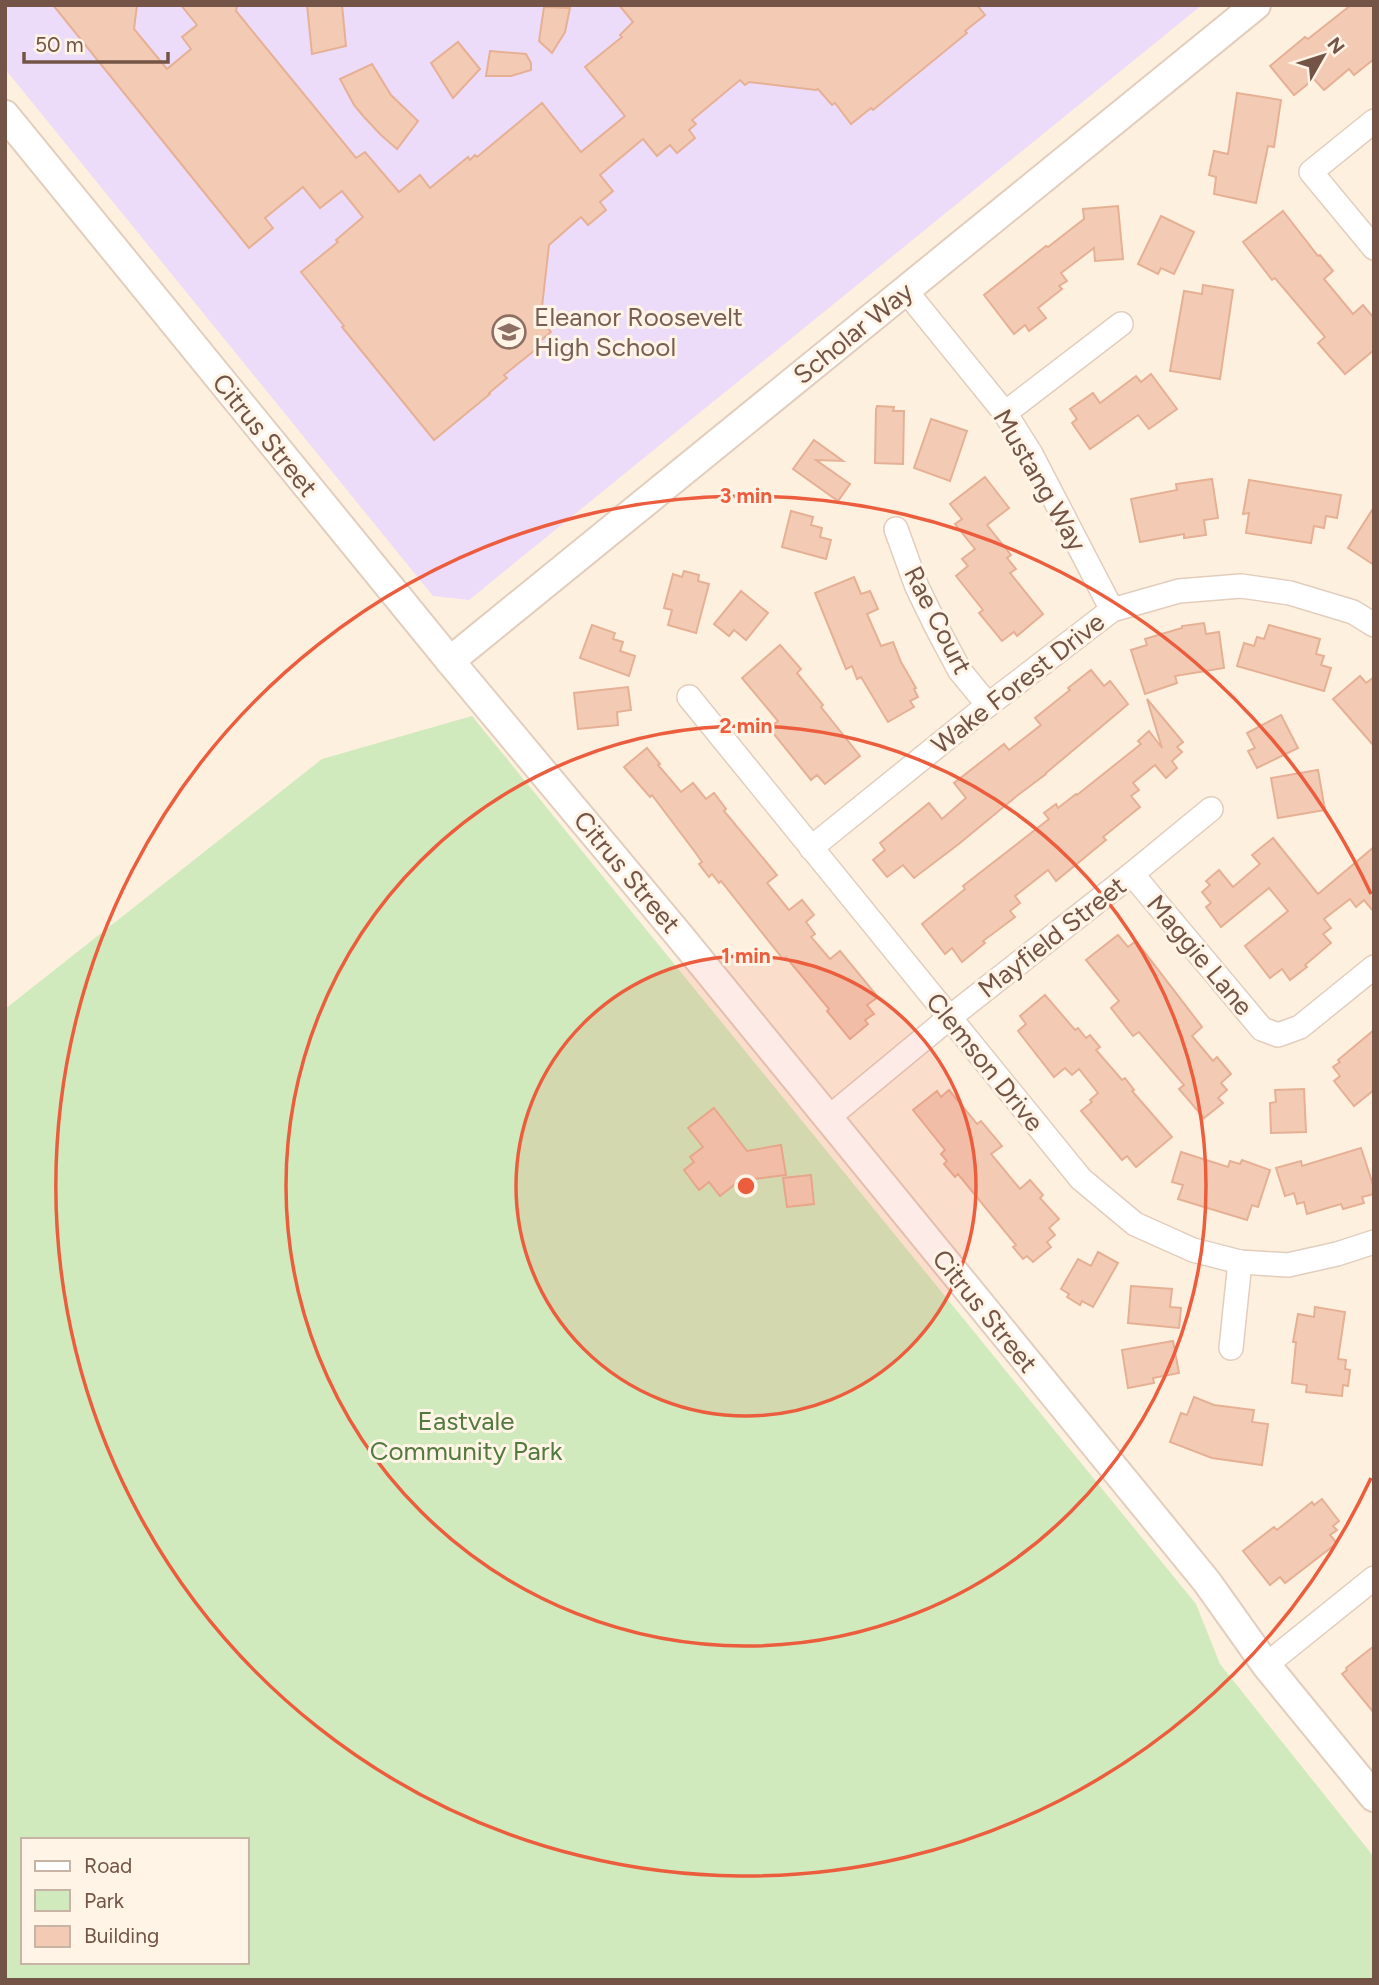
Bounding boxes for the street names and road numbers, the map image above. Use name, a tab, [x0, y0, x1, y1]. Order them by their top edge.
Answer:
street label: Scholar Way	[787, 275, 919, 391]
street label: Citrus Street	[206, 367, 324, 503]
street label: Mustang Way	[987, 403, 1094, 557]
street label: Rae Court	[897, 561, 979, 680]
street label: Wake Forest Drive	[925, 606, 1111, 760]
street label: Citrus Street	[567, 805, 687, 940]
street label: Mayfield Street	[972, 869, 1132, 1005]
street label: Maggie Lane	[1140, 888, 1260, 1022]
street label: Clemson Drive	[919, 986, 1051, 1138]
street label: Citrus Street	[926, 1243, 1044, 1379]

